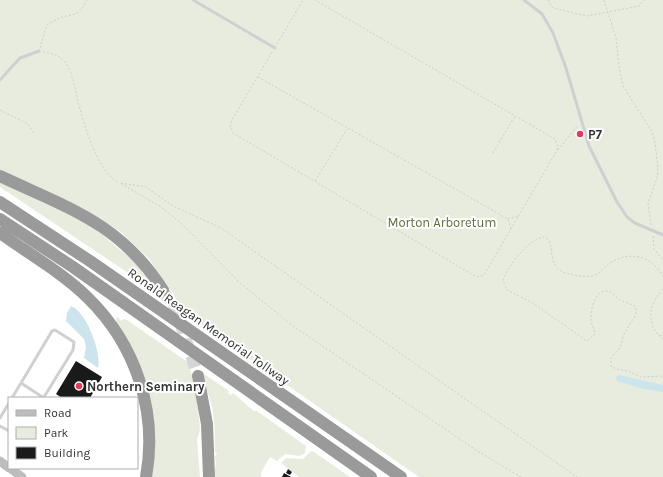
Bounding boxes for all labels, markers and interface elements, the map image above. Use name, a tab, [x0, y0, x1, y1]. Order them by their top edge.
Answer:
place label: P7	[588, 127, 603, 142]
marker: P7	[575, 129, 585, 139]
park label: Morton Arboretum	[387, 215, 497, 230]
street label: Ronald Reagan Memorial Tollway	[125, 265, 292, 388]
place label: Northern Seminary	[87, 379, 205, 394]
marker: Northern Seminary	[74, 381, 84, 391]
legend	[8, 397, 138, 469]
text: Road	[44, 406, 72, 420]
text: Park	[44, 426, 69, 440]
text: Building	[44, 446, 91, 460]

